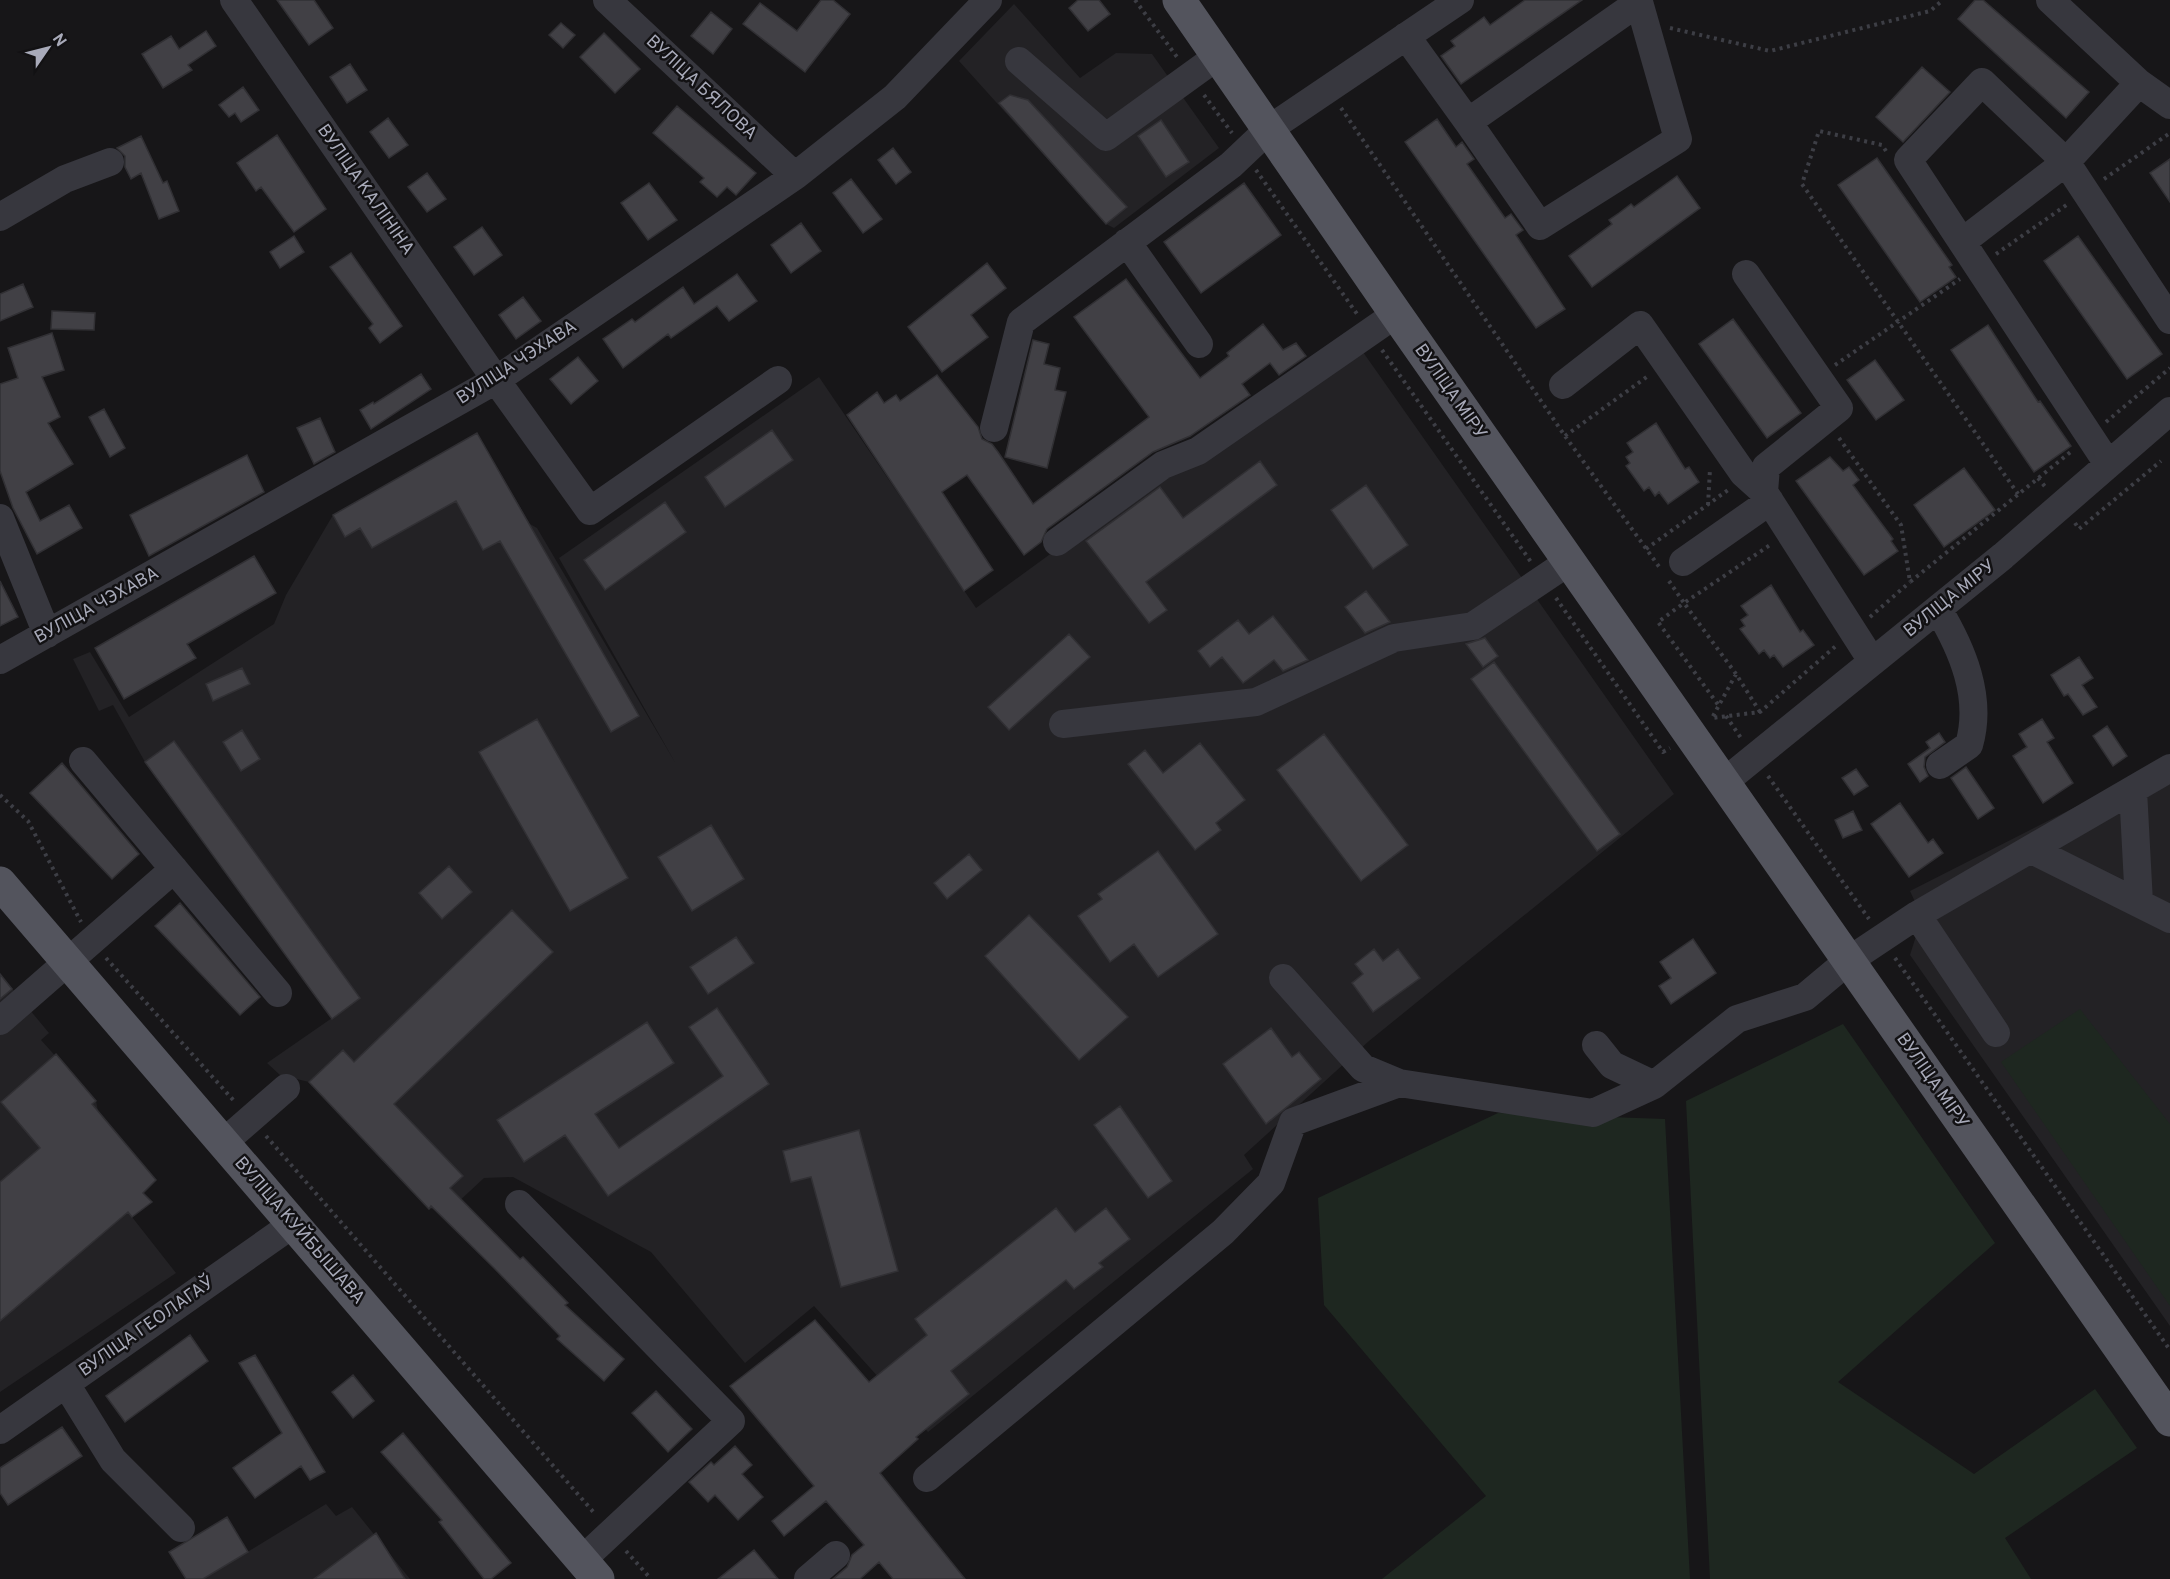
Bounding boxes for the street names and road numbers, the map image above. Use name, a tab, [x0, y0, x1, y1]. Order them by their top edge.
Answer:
street label: ВУЛІЦА БЯЛОВА	[640, 30, 762, 146]
street label: ВУЛІЦА КАЛІНІНА	[311, 120, 419, 260]
street label: ВУЛІЦА ЧЭХАВА	[453, 316, 581, 410]
street label: ВУЛІЦА МІРУ	[1409, 340, 1492, 444]
street label: ВУЛІЦА МІРУ	[1899, 555, 2001, 643]
street label: ВУЛІЦА ЧЭХАВА	[31, 562, 163, 650]
street label: ВУЛІЦА МІРУ	[1891, 1029, 1974, 1133]
street label: ВУЛІЦА КУЙБЫШАВА	[229, 1151, 371, 1309]
street label: ВУЛІЦА ГЕОЛАГАЎ	[74, 1270, 219, 1382]

